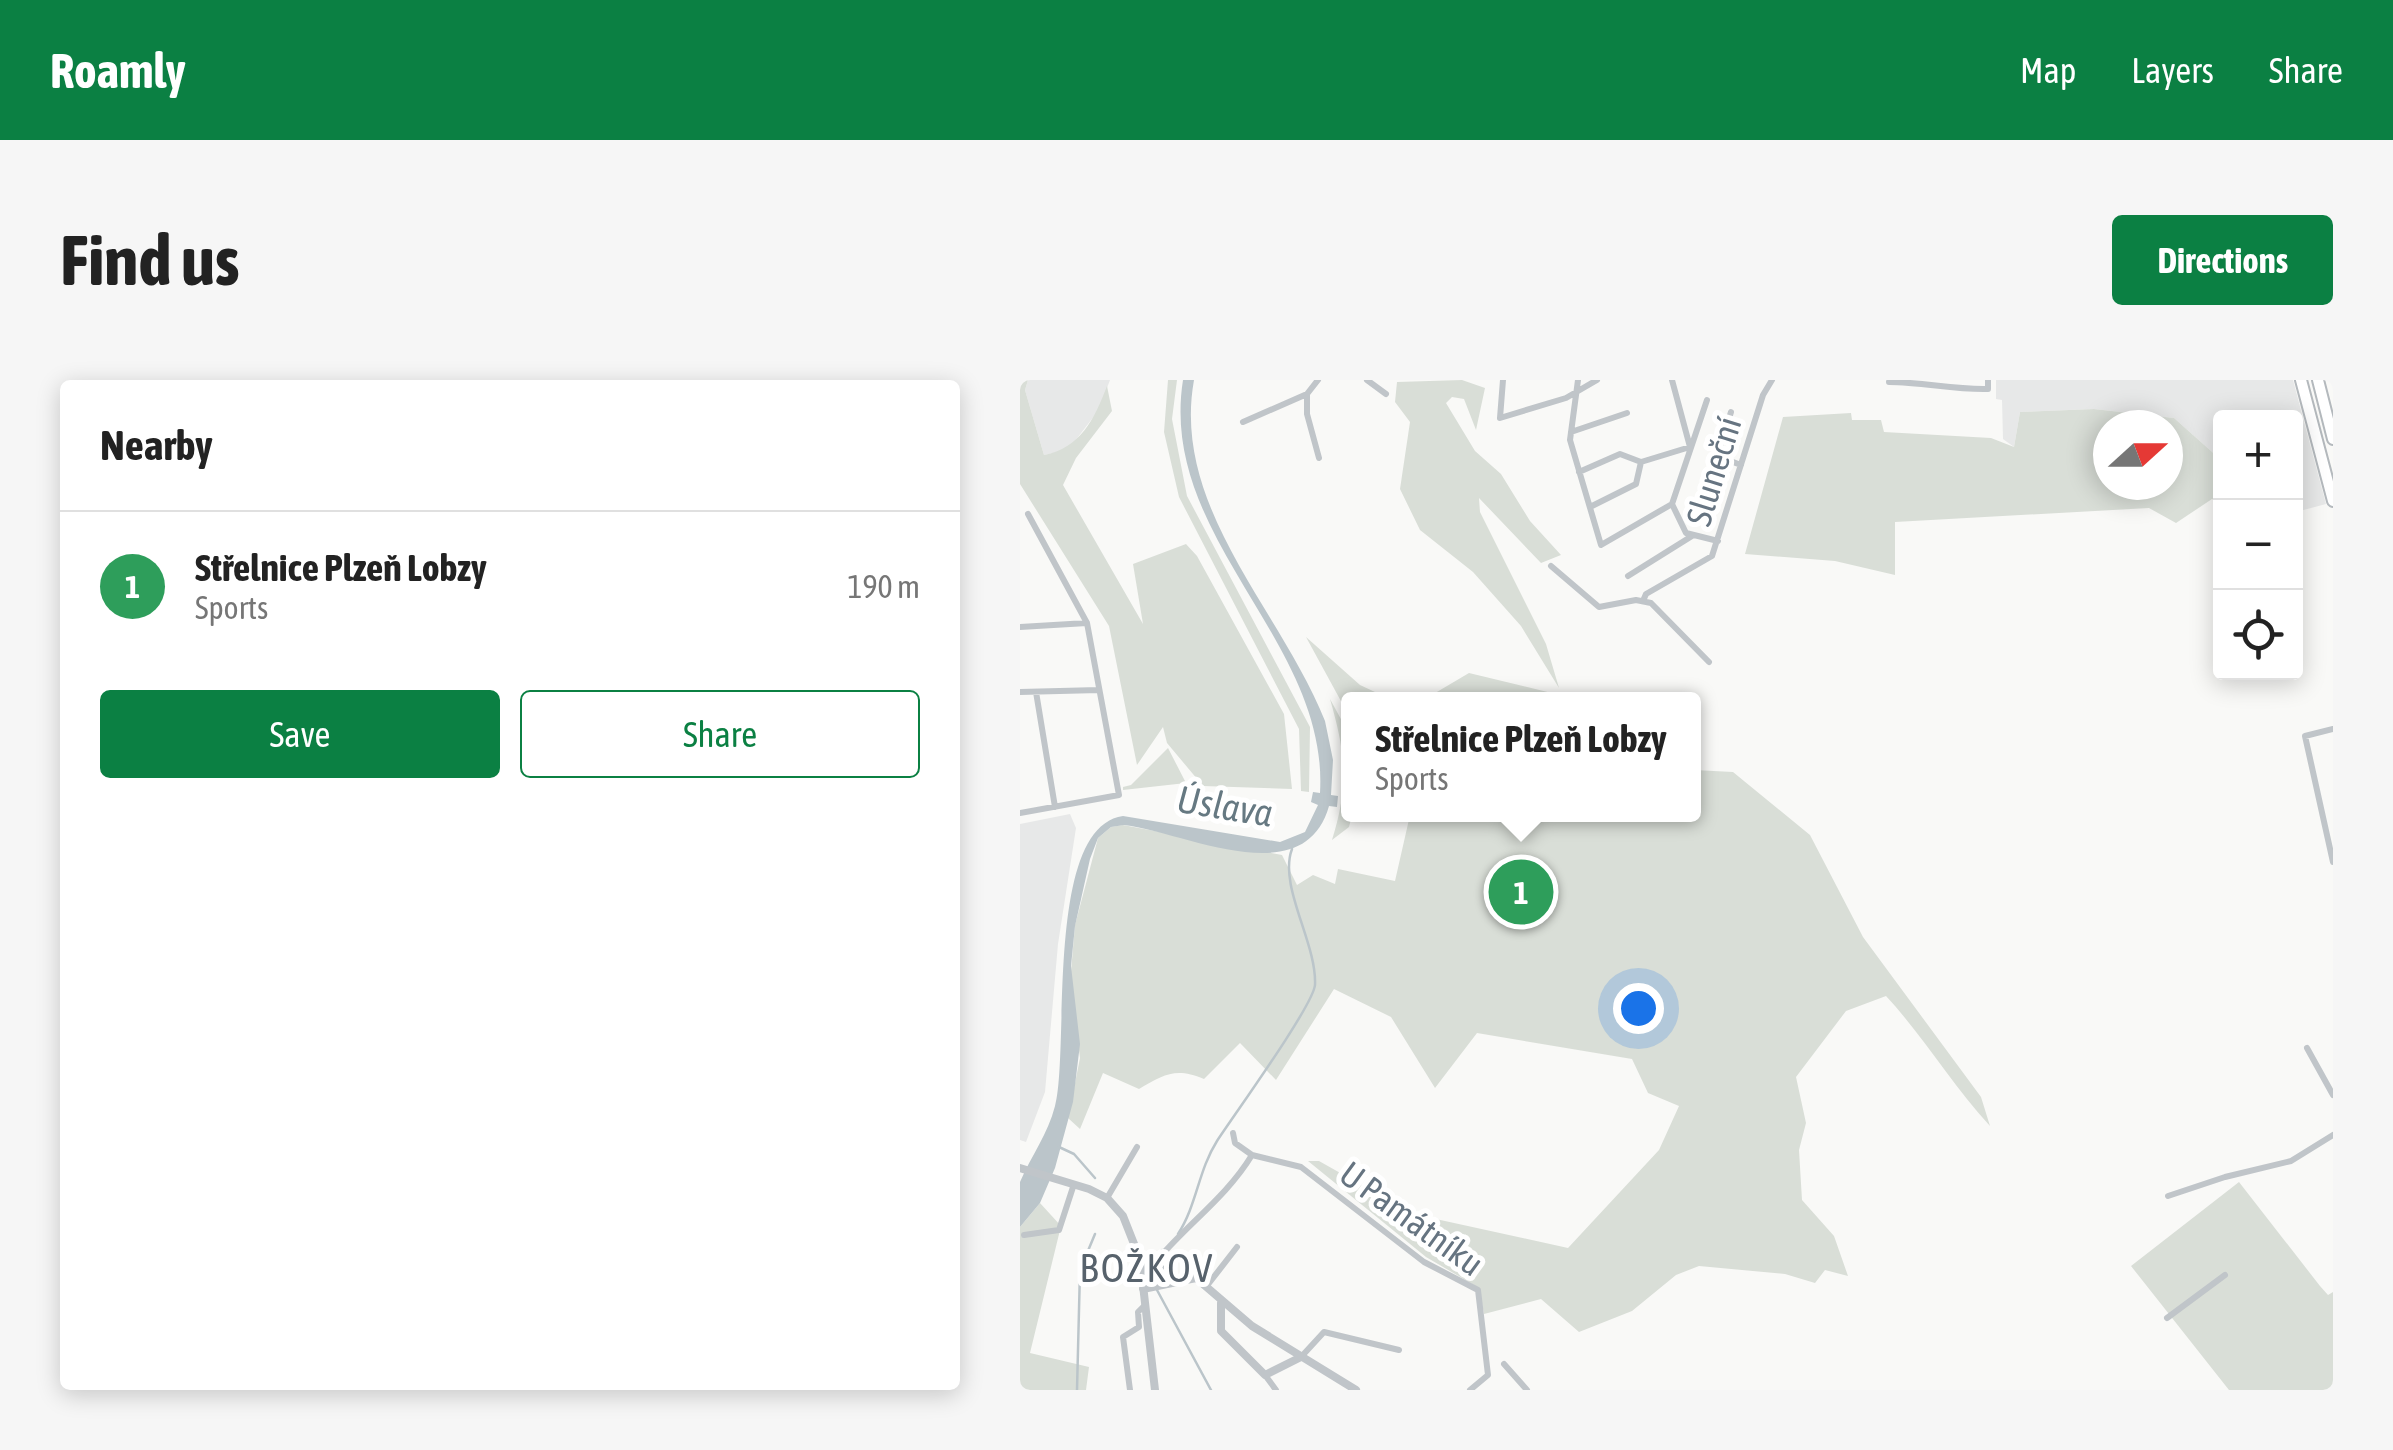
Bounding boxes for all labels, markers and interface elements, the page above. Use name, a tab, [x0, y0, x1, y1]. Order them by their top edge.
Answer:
text: Roamly	[50, 43, 185, 98]
text: Map	[2020, 50, 2076, 90]
text: Layers	[2131, 50, 2214, 90]
text: Share	[2269, 50, 2343, 90]
button: Directions	[2112, 215, 2333, 305]
text: Find us	[60, 220, 240, 300]
north arrow	[2093, 410, 2183, 500]
map controls	[2213, 410, 2303, 680]
button: +	[2213, 410, 2303, 500]
street label: Sluneční	[1678, 412, 1748, 530]
text: Nearby	[100, 421, 213, 469]
button: −	[2213, 500, 2303, 590]
text: Střelnice Plzeň Lobzy	[195, 546, 487, 589]
text: 1	[125, 568, 140, 605]
text: 190 m	[847, 568, 920, 605]
text: Sports	[195, 589, 268, 626]
button: locate	[2213, 590, 2303, 680]
button: Save	[100, 690, 500, 778]
button: Share	[520, 690, 920, 778]
popup	[1341, 692, 1701, 822]
text: Střelnice Plzeň Lobzy	[1375, 717, 1667, 760]
text: Sports	[1375, 760, 1449, 797]
water label: Úslava	[1174, 777, 1276, 835]
pin: 1	[1488, 854, 1554, 930]
your location	[1613, 983, 1664, 1034]
street label: U Památníku	[1333, 1153, 1491, 1283]
district label: BOŽKOV	[1079, 1245, 1215, 1290]

